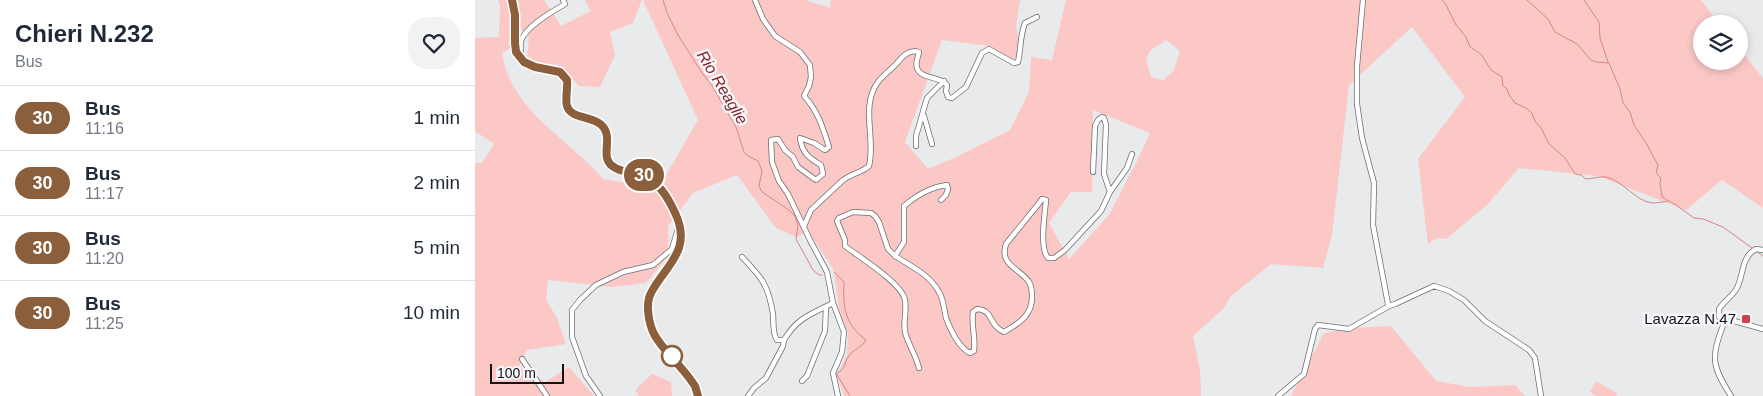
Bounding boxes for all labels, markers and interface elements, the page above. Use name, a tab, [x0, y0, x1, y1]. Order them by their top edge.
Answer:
map controls	[1693, 15, 1748, 70]
button: layers	[1693, 15, 1748, 70]
button: heart	[408, 17, 460, 69]
text: Chieri N.232	[15, 20, 154, 47]
water label: Rio Reaglie	[694, 47, 751, 127]
text: Bus	[15, 53, 43, 70]
text: Bus	[85, 98, 121, 119]
text: 1 min	[414, 107, 460, 128]
text: 30	[32, 108, 53, 128]
text: 11:16	[85, 120, 124, 137]
line badge: 30	[621, 159, 667, 191]
text: Bus	[85, 163, 121, 184]
text: 30	[634, 165, 654, 185]
text: 2 min	[414, 172, 460, 193]
text: 30	[32, 173, 53, 193]
text: 11:17	[85, 185, 124, 202]
text: Bus	[85, 228, 121, 249]
text: 5 min	[414, 237, 460, 258]
text: 30	[32, 238, 53, 258]
text: 11:20	[85, 250, 124, 267]
text: Bus	[85, 293, 121, 314]
text: 10 min	[403, 302, 460, 323]
text: 30	[32, 303, 53, 323]
place label: Lavazza N.47	[1644, 310, 1736, 327]
marker: Lavazza N.47	[1740, 313, 1752, 325]
text: 11:25	[85, 315, 124, 332]
unlabelled marker	[661, 345, 683, 367]
scale bar	[490, 361, 564, 384]
text: 100 m	[497, 365, 536, 381]

